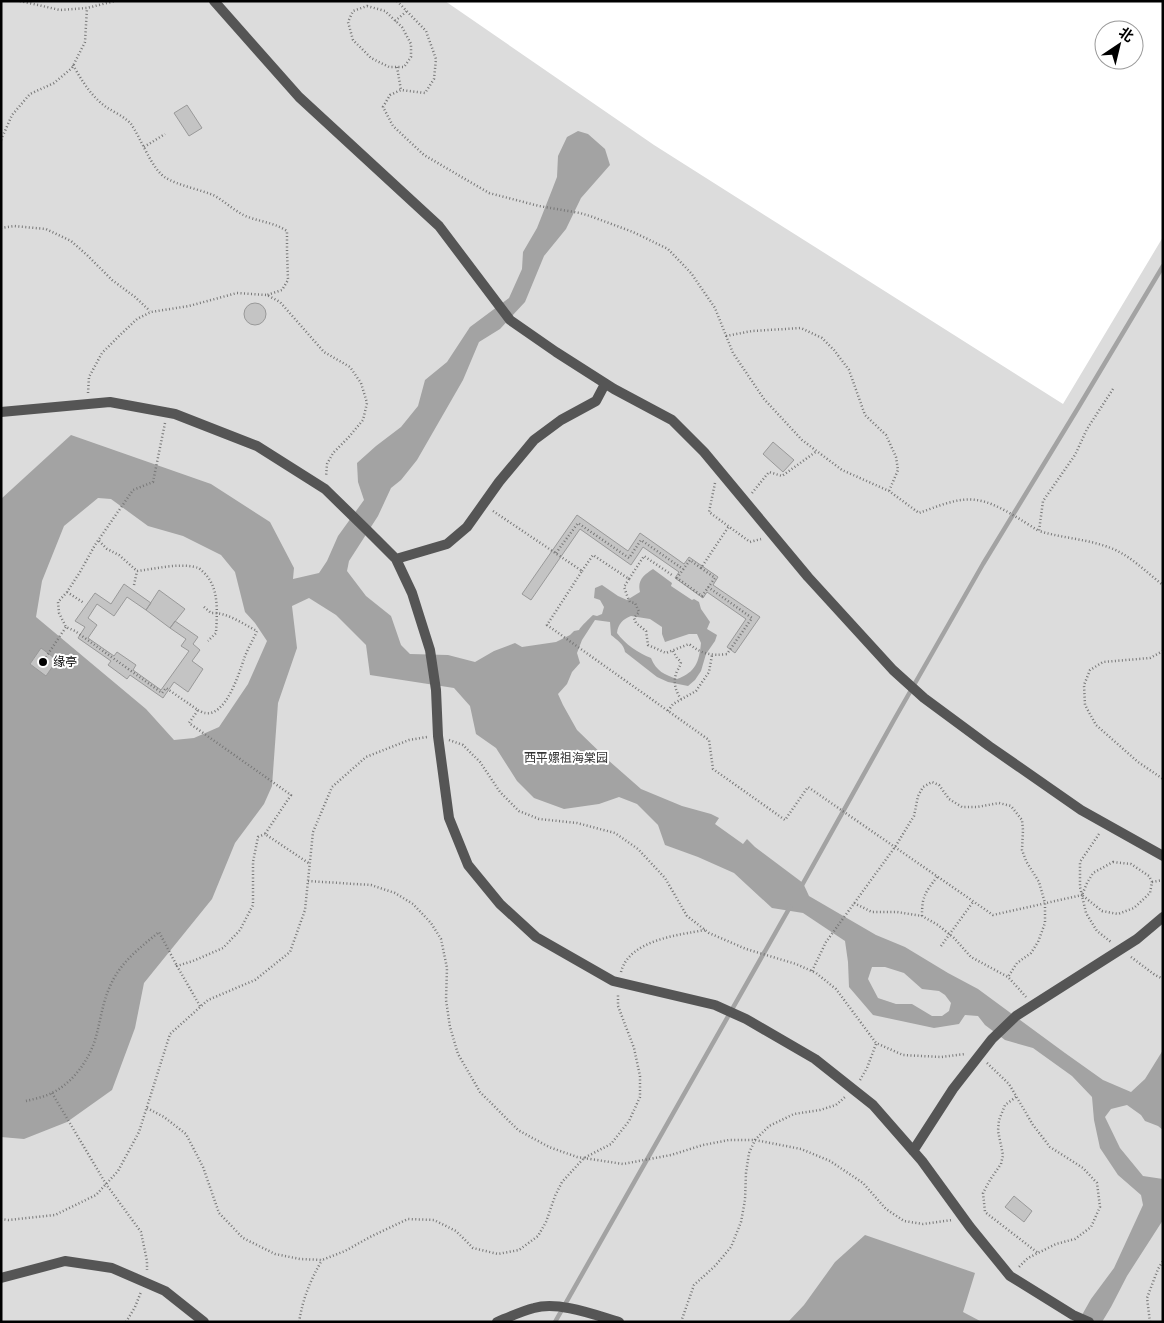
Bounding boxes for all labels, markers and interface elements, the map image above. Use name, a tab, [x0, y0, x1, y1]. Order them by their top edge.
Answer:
north arrow	[1094, 20, 1144, 70]
text: 北	[1116, 24, 1137, 46]
place label: 缘亭	[53, 655, 77, 669]
marker: 缘亭	[37, 656, 49, 668]
park label: 西平嫘祖海棠园	[524, 751, 608, 765]

